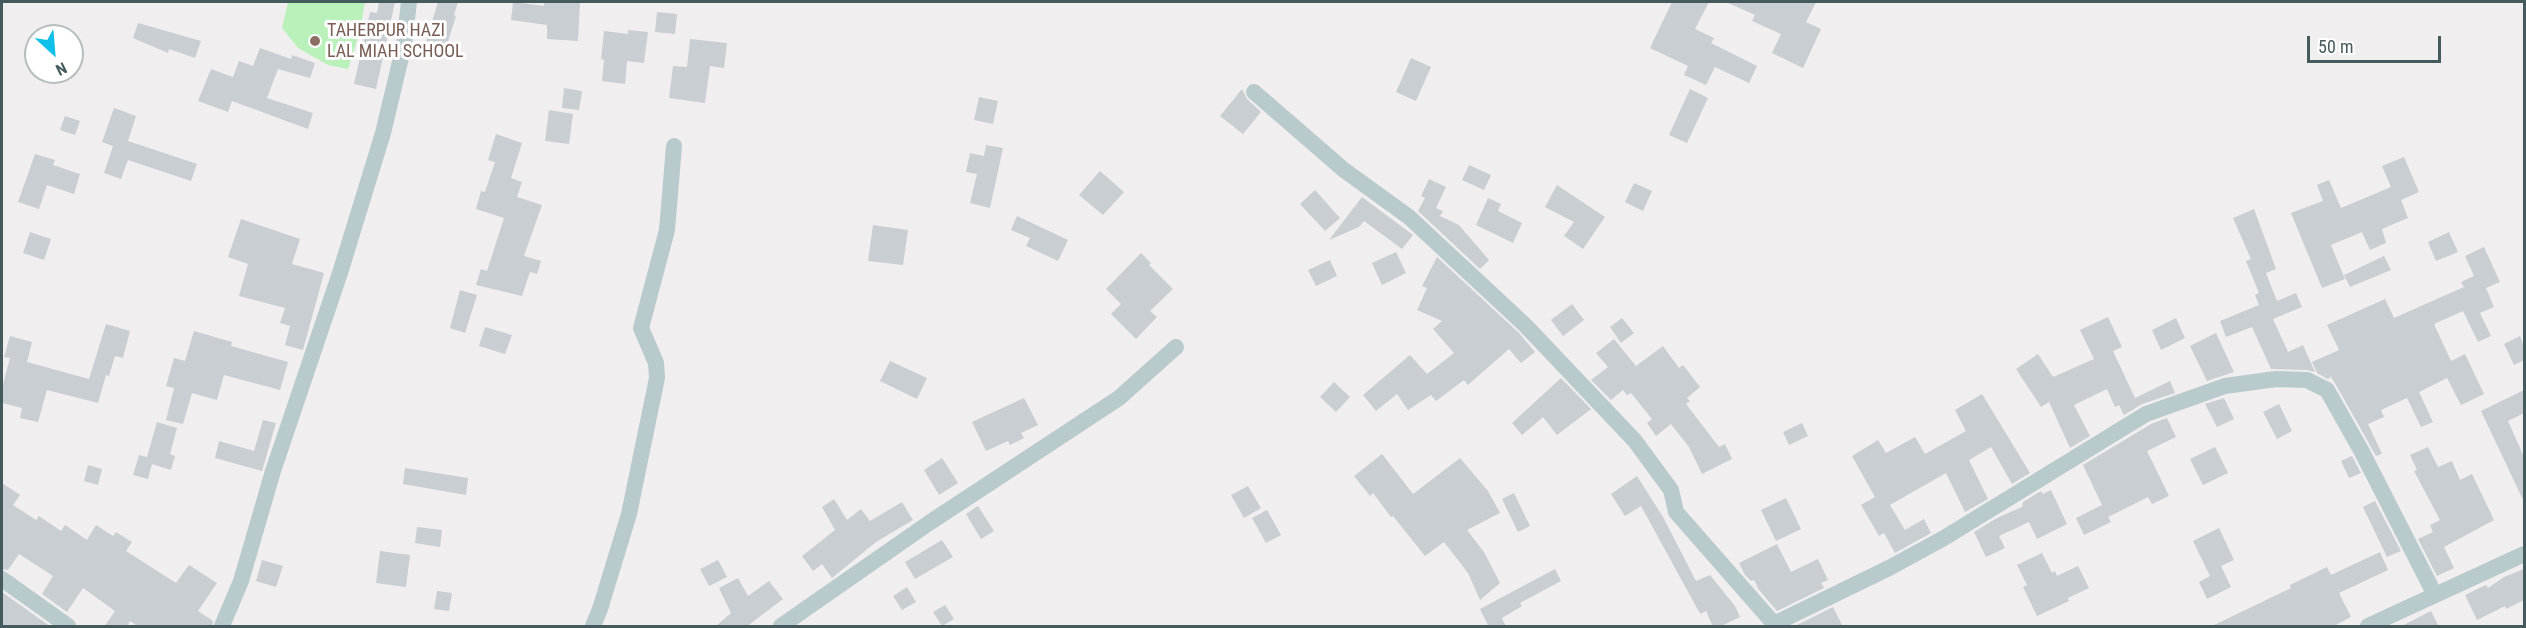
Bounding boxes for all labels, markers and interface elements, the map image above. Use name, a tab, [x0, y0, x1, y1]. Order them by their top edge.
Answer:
place label: TAHERPUR HAZI LAL MIAH SCHOOL	[327, 20, 464, 63]
north arrow	[24, 24, 84, 84]
scale bar	[2310, 24, 2444, 62]
marker: TAHERPUR HAZI LAL MIAH SCHOOL	[308, 34, 322, 48]
text: 50 m	[2318, 36, 2353, 57]
text: N	[53, 58, 70, 80]

